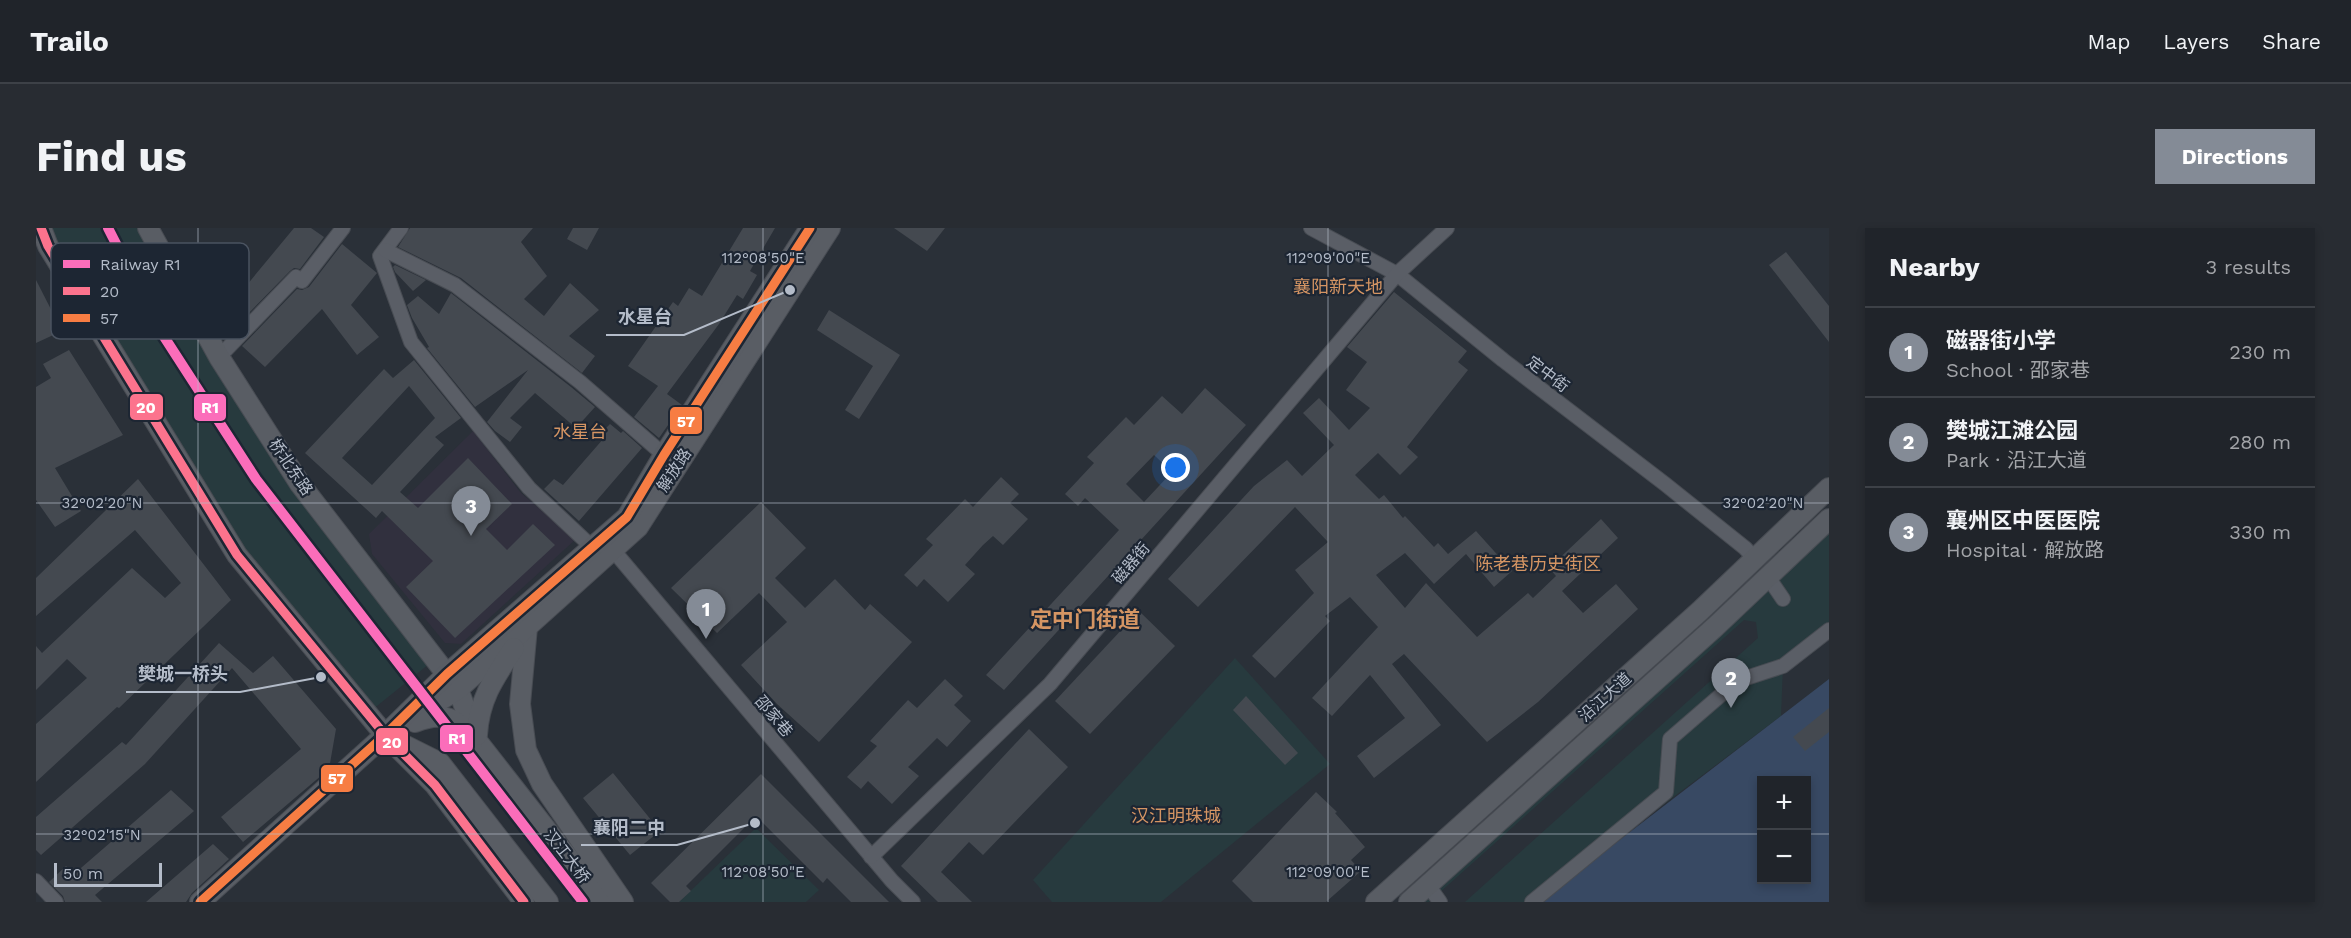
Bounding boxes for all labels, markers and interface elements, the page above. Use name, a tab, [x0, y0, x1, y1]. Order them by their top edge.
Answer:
text: Trailo	[30, 25, 109, 58]
text: Map	[2087, 29, 2130, 54]
text: Layers	[2163, 29, 2229, 54]
text: Share	[2262, 29, 2321, 54]
button: Directions	[2155, 129, 2315, 184]
text: Find us	[36, 132, 187, 181]
legend	[51, 243, 249, 339]
text: 112°08'50"E	[721, 249, 805, 267]
text: 112°09'00"E	[1286, 249, 1370, 267]
text: Nearby	[1889, 252, 1980, 282]
text: Railway R1	[100, 255, 181, 274]
text: 3 results	[2206, 255, 2291, 279]
district label: 襄阳新天地	[1293, 276, 1383, 297]
text: 20	[100, 282, 119, 301]
callout: 水星台	[606, 299, 684, 335]
text: 水星台	[618, 306, 672, 327]
text: 57	[100, 309, 118, 328]
text: 磁器街小学	[1946, 328, 2056, 353]
text: 1	[1904, 340, 1913, 364]
text: 230 m	[2229, 340, 2291, 364]
street label: 定中街	[1523, 352, 1573, 396]
text: School · 邵家巷	[1946, 358, 2090, 382]
line badge: 20	[129, 393, 164, 421]
line badge: R1	[193, 393, 227, 422]
text: 20	[136, 398, 156, 417]
text: R1	[201, 398, 219, 417]
line badge: 57	[669, 406, 703, 435]
text: 57	[677, 412, 696, 431]
text: 樊城江滩公园	[1946, 418, 2078, 443]
district label: 水星台	[553, 421, 607, 442]
text: 2	[1903, 430, 1914, 454]
text: 280 m	[2229, 430, 2291, 454]
street label: 桥北东路	[265, 435, 317, 499]
street label: 解放路	[653, 445, 695, 495]
text: Park · 沿江大道	[1946, 448, 2087, 472]
your location	[1161, 453, 1190, 482]
pin: 3	[452, 486, 490, 536]
text: 32°02'20"N	[61, 494, 143, 512]
text: 32°02'20"N	[1722, 494, 1804, 512]
text: 襄州区中医医院	[1946, 508, 2100, 533]
text: 3	[1903, 520, 1914, 544]
text: 330 m	[2229, 520, 2291, 544]
text: Hospital · 解放路	[1946, 538, 2104, 562]
street label: 磁器街	[1108, 539, 1154, 587]
district label: 陈老巷历史街区	[1475, 553, 1601, 574]
pin: 1	[686, 590, 726, 639]
district label: 定中门街道	[1030, 607, 1140, 632]
callout: 樊城一桥头	[126, 656, 240, 692]
pin: 2	[1712, 658, 1750, 708]
text: 樊城一桥头	[138, 663, 228, 684]
street label: 沿江大道	[1575, 669, 1635, 725]
street label: 邵家巷	[751, 692, 797, 740]
line badge: R1	[439, 724, 474, 753]
line badge: 20	[375, 727, 409, 756]
text: R1	[448, 729, 466, 748]
text: 20	[382, 733, 402, 752]
line badge: 57	[320, 764, 354, 793]
text: 57	[328, 769, 347, 788]
map controls	[1757, 776, 1811, 884]
button: +	[1757, 776, 1811, 830]
district label: 汉江明珠城	[1131, 805, 1221, 826]
callout: 襄阳二中	[581, 809, 677, 845]
text: 襄阳二中	[593, 817, 665, 838]
street label: 汉江大桥	[540, 825, 594, 887]
text: 32°02'15"N	[63, 826, 141, 844]
button: −	[1757, 830, 1811, 884]
scale bar	[54, 860, 162, 888]
text: 112°08'50"E	[721, 863, 805, 881]
text: 112°09'00"E	[1286, 863, 1370, 881]
text: 50 m	[63, 864, 103, 883]

